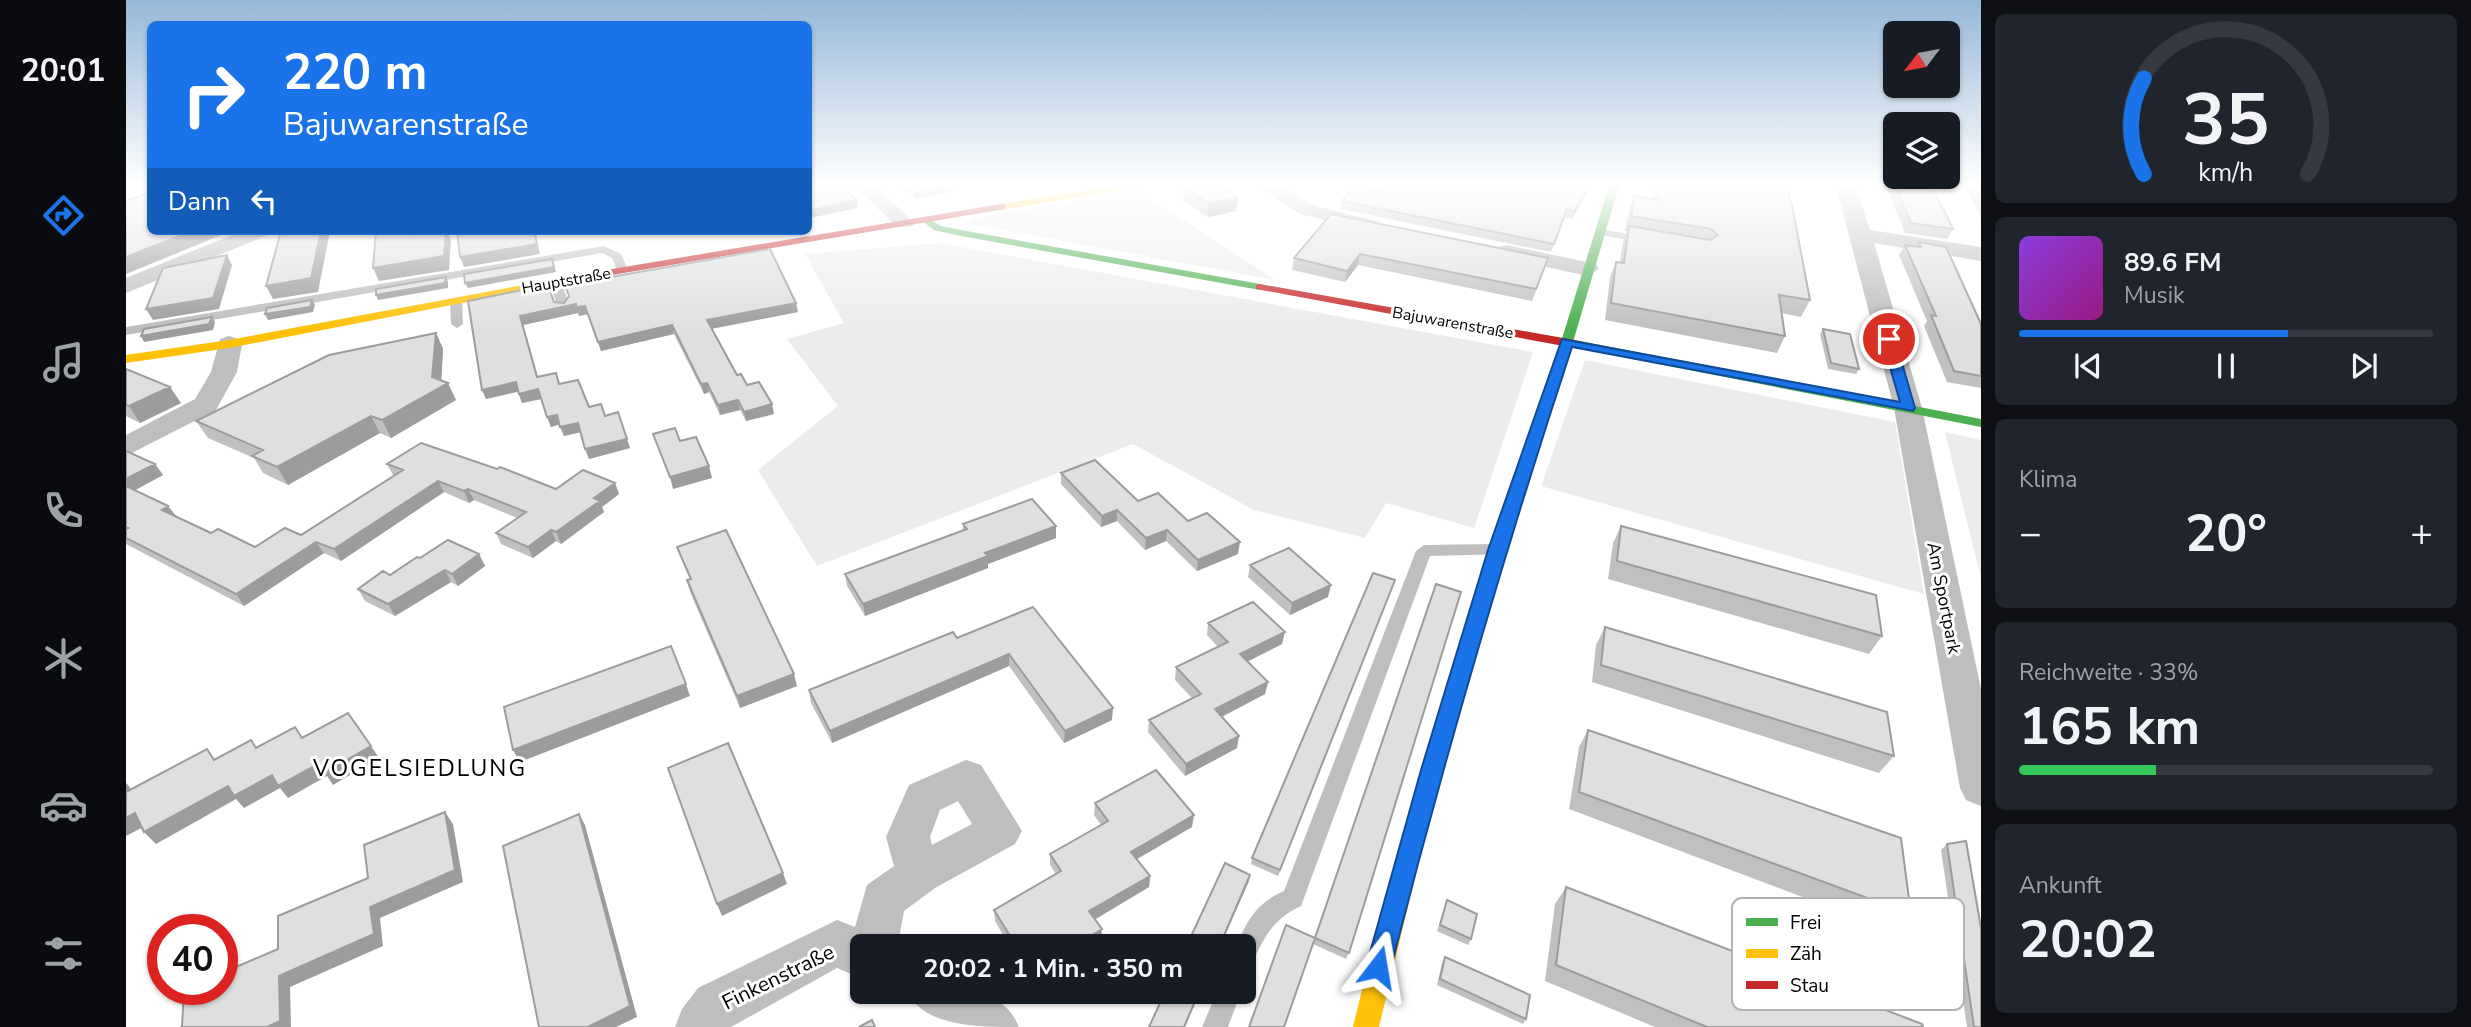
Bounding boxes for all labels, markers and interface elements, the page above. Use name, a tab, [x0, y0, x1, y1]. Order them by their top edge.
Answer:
north arrow	[1883, 21, 1960, 98]
map controls	[1883, 21, 1960, 189]
text: 220 m	[283, 39, 427, 106]
text: 20:01	[21, 49, 105, 92]
icon: right	[168, 49, 259, 140]
text: 35	[2182, 71, 2270, 171]
text: Bajuwarenstraße	[283, 103, 529, 146]
button: layers	[1883, 112, 1960, 189]
text: km/h	[2198, 156, 2254, 190]
icon: left	[245, 182, 283, 220]
text: Dann	[168, 184, 231, 219]
icon: directions	[39, 191, 88, 240]
text: 89.6 FM	[2124, 245, 2221, 280]
street label: Hauptstraße	[520, 262, 612, 300]
text: Musik	[2124, 280, 2184, 311]
street label: Bajuwarenstraße	[1390, 301, 1515, 344]
pin	[1859, 309, 1919, 369]
icon: arrive	[1870, 320, 1908, 358]
icon: music	[39, 338, 88, 387]
icon: previous	[2069, 347, 2107, 385]
icon: pause	[2207, 347, 2245, 385]
icon: next	[2345, 347, 2383, 385]
text: Klima	[2019, 464, 2077, 495]
icon: phone	[39, 486, 88, 535]
text: 20°	[2185, 498, 2267, 569]
text: −	[2019, 508, 2042, 559]
text: +	[2410, 508, 2433, 559]
street label: Am Sportpark	[1921, 540, 1967, 657]
icon: climate	[39, 634, 88, 683]
text: Reichweite · 33%	[2019, 657, 2198, 688]
text: 165 km	[2019, 691, 2200, 762]
district label: VOGELSIEDLUNG	[312, 753, 527, 784]
icon: car	[39, 781, 88, 830]
text: Ankunft	[2019, 870, 2101, 901]
legend	[1732, 898, 1964, 1010]
text: 20:02	[2019, 904, 2157, 975]
text: Frei	[1790, 910, 1821, 936]
speed limit sign: 40	[147, 914, 238, 1005]
icon: filters	[39, 929, 88, 978]
position arrow	[1341, 930, 1415, 1004]
street label: Finkenstraße	[717, 938, 839, 1016]
text: Zäh	[1790, 941, 1822, 967]
text: 20:02 · 1 Min. · 350 m	[923, 951, 1183, 986]
text: Stau	[1790, 973, 1829, 999]

